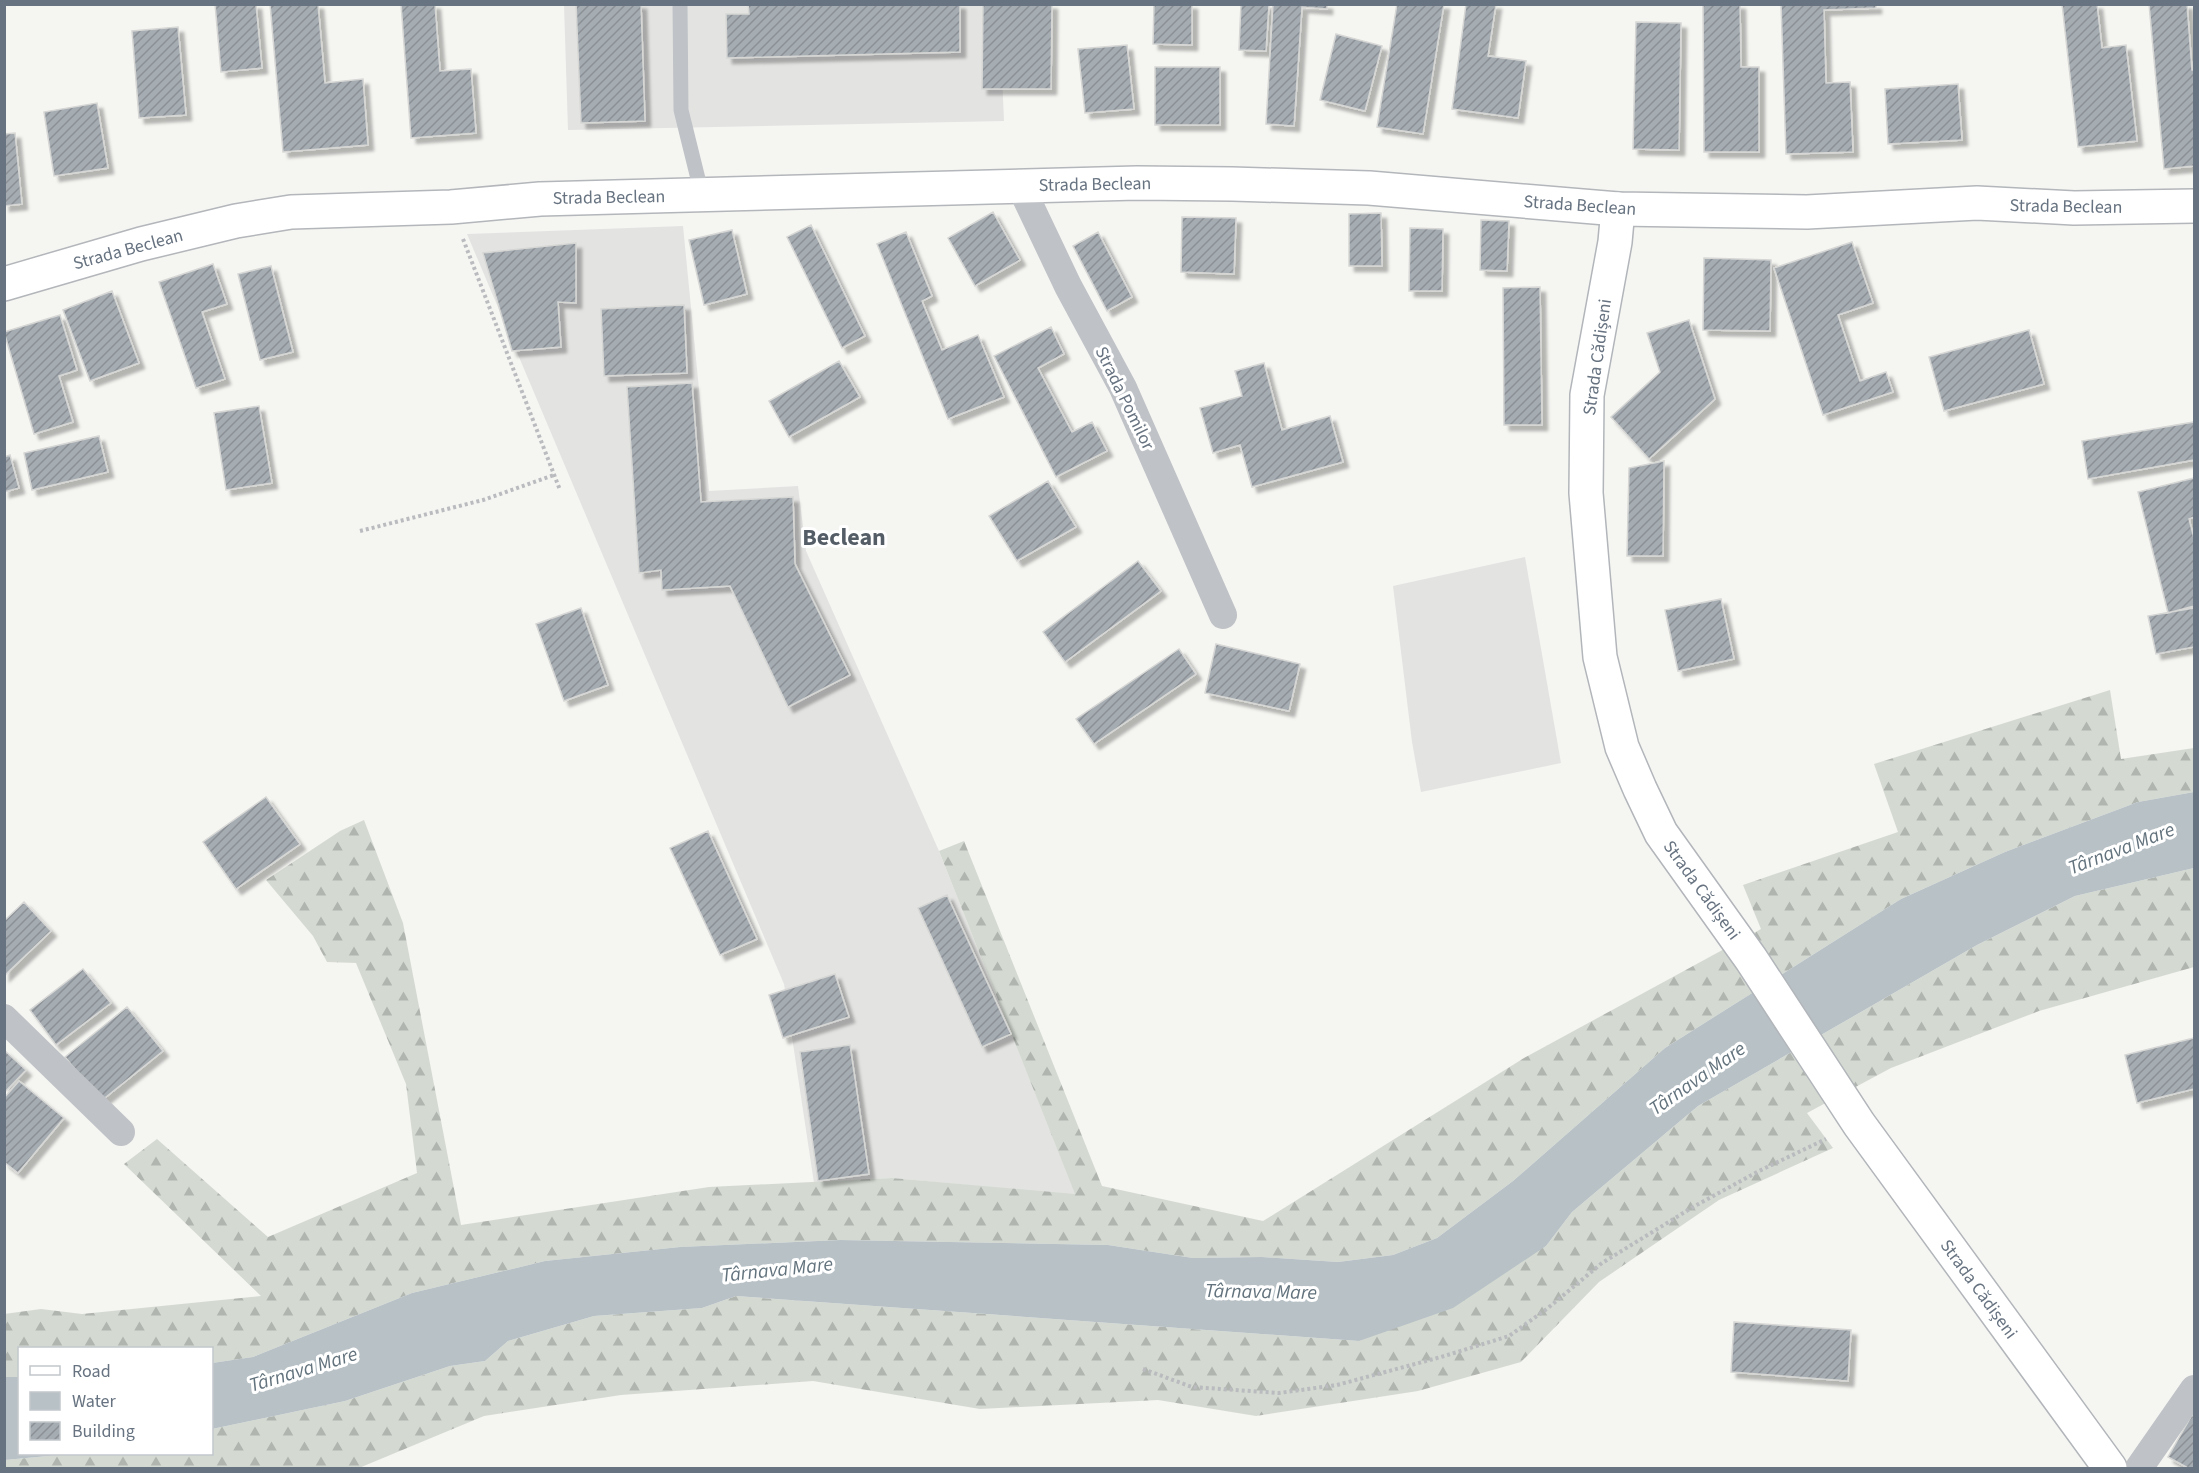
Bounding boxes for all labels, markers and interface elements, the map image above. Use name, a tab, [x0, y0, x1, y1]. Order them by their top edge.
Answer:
street label: Strada Beclean	[1038, 171, 1152, 198]
street label: Strada Beclean	[552, 184, 666, 211]
street label: Strada Beclean	[1523, 189, 1637, 222]
street label: Strada Beclean	[2009, 193, 2123, 220]
street label: Strada Beclean	[70, 223, 186, 276]
street label: Strada Cădișeni	[1577, 297, 1618, 417]
street label: Strada Pomilor	[1089, 342, 1161, 455]
district label: Beclean	[802, 520, 886, 555]
water label: Târnava Mare	[2064, 816, 2179, 882]
street label: Strada Cădișeni	[1657, 835, 1746, 945]
water label: Târnava Mare	[1644, 1035, 1752, 1122]
street label: Strada Cădișeni	[1934, 1234, 2023, 1344]
water label: Târnava Mare	[720, 1250, 834, 1290]
water label: Târnava Mare	[1205, 1277, 1317, 1307]
water label: Târnava Mare	[246, 1340, 361, 1400]
legend	[18, 1347, 213, 1455]
text: Road	[72, 1359, 111, 1384]
text: Water	[72, 1389, 116, 1414]
text: Building	[72, 1419, 135, 1444]

